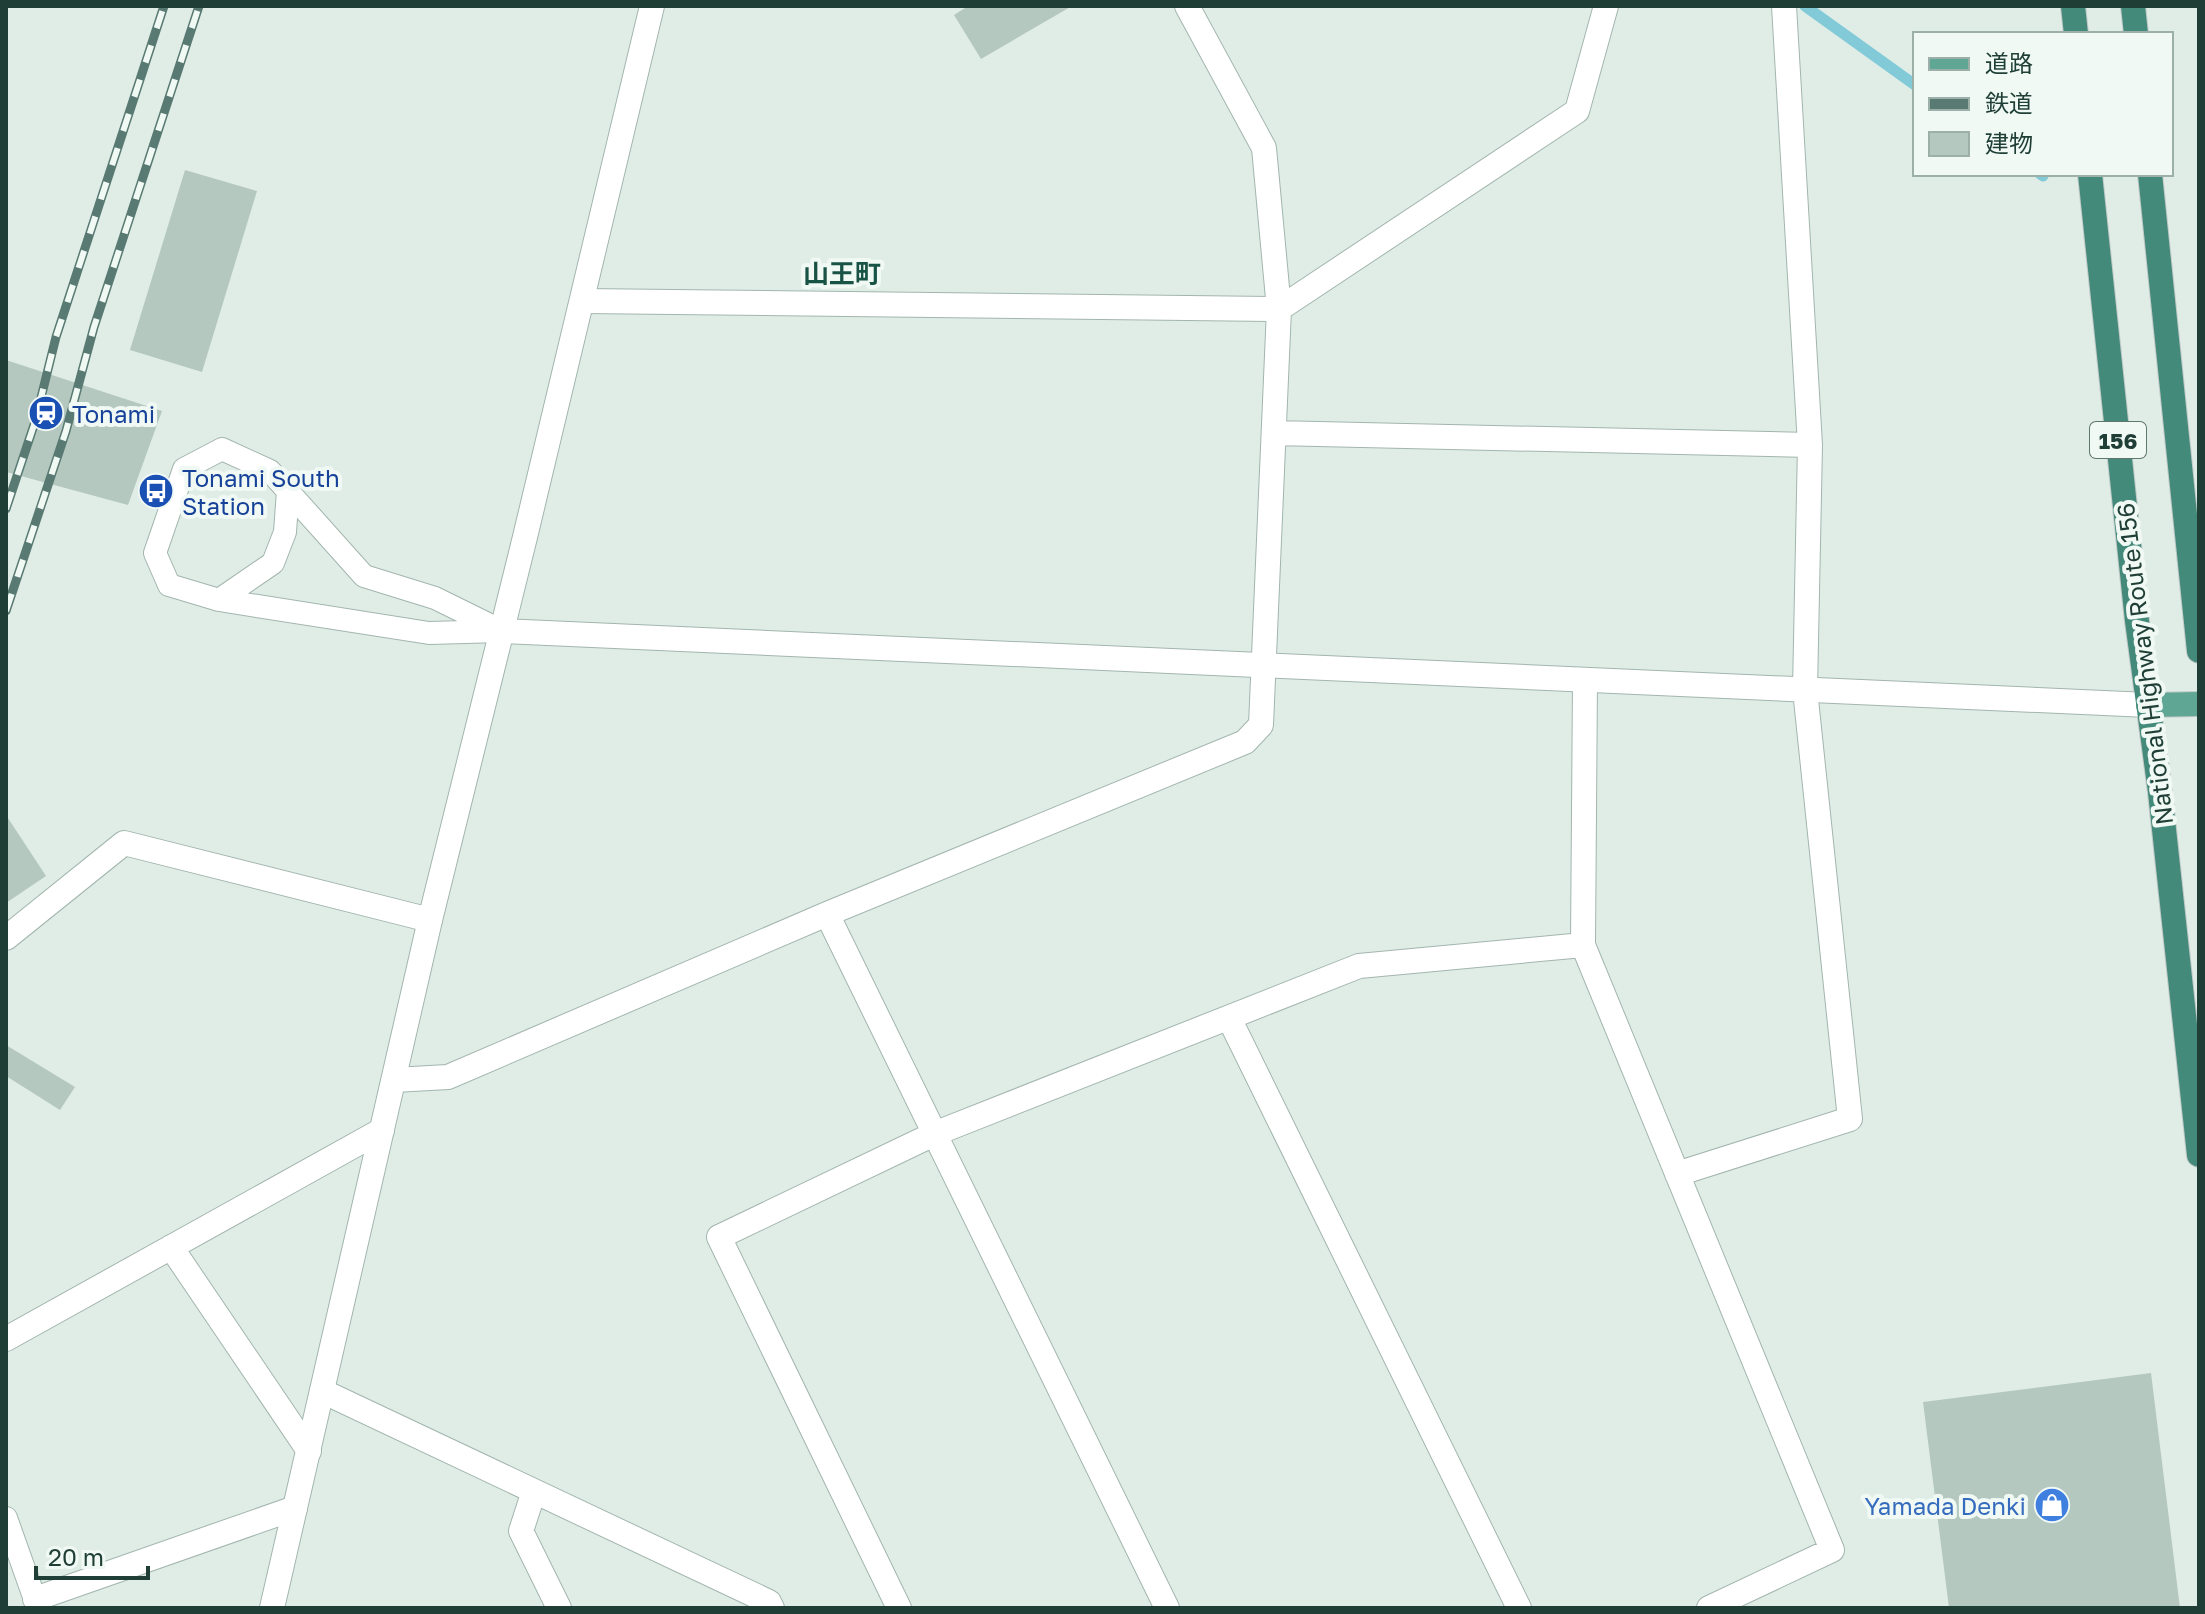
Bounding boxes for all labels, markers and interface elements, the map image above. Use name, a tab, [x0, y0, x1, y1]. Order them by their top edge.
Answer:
legend	[1913, 32, 2173, 176]
text: 道路	[1985, 48, 2033, 77]
text: 鉄道	[1985, 88, 2033, 117]
text: 建物	[1985, 128, 2033, 157]
district label: 山王町	[803, 258, 881, 289]
station icon: Tonami	[27, 394, 65, 432]
place label: Tonami	[72, 399, 155, 428]
road number: 156	[2090, 422, 2146, 458]
place label: Tonami South Station	[182, 463, 340, 520]
bus stop icon: Tonami South Station	[137, 472, 175, 510]
street label: National Highway Route 156	[2110, 501, 2178, 827]
shop icon: Yamada Denki	[2033, 1486, 2071, 1524]
place label: Yamada Denki	[1864, 1491, 2026, 1520]
scale bar	[36, 1530, 148, 1580]
text: 20 m	[48, 1542, 104, 1571]

